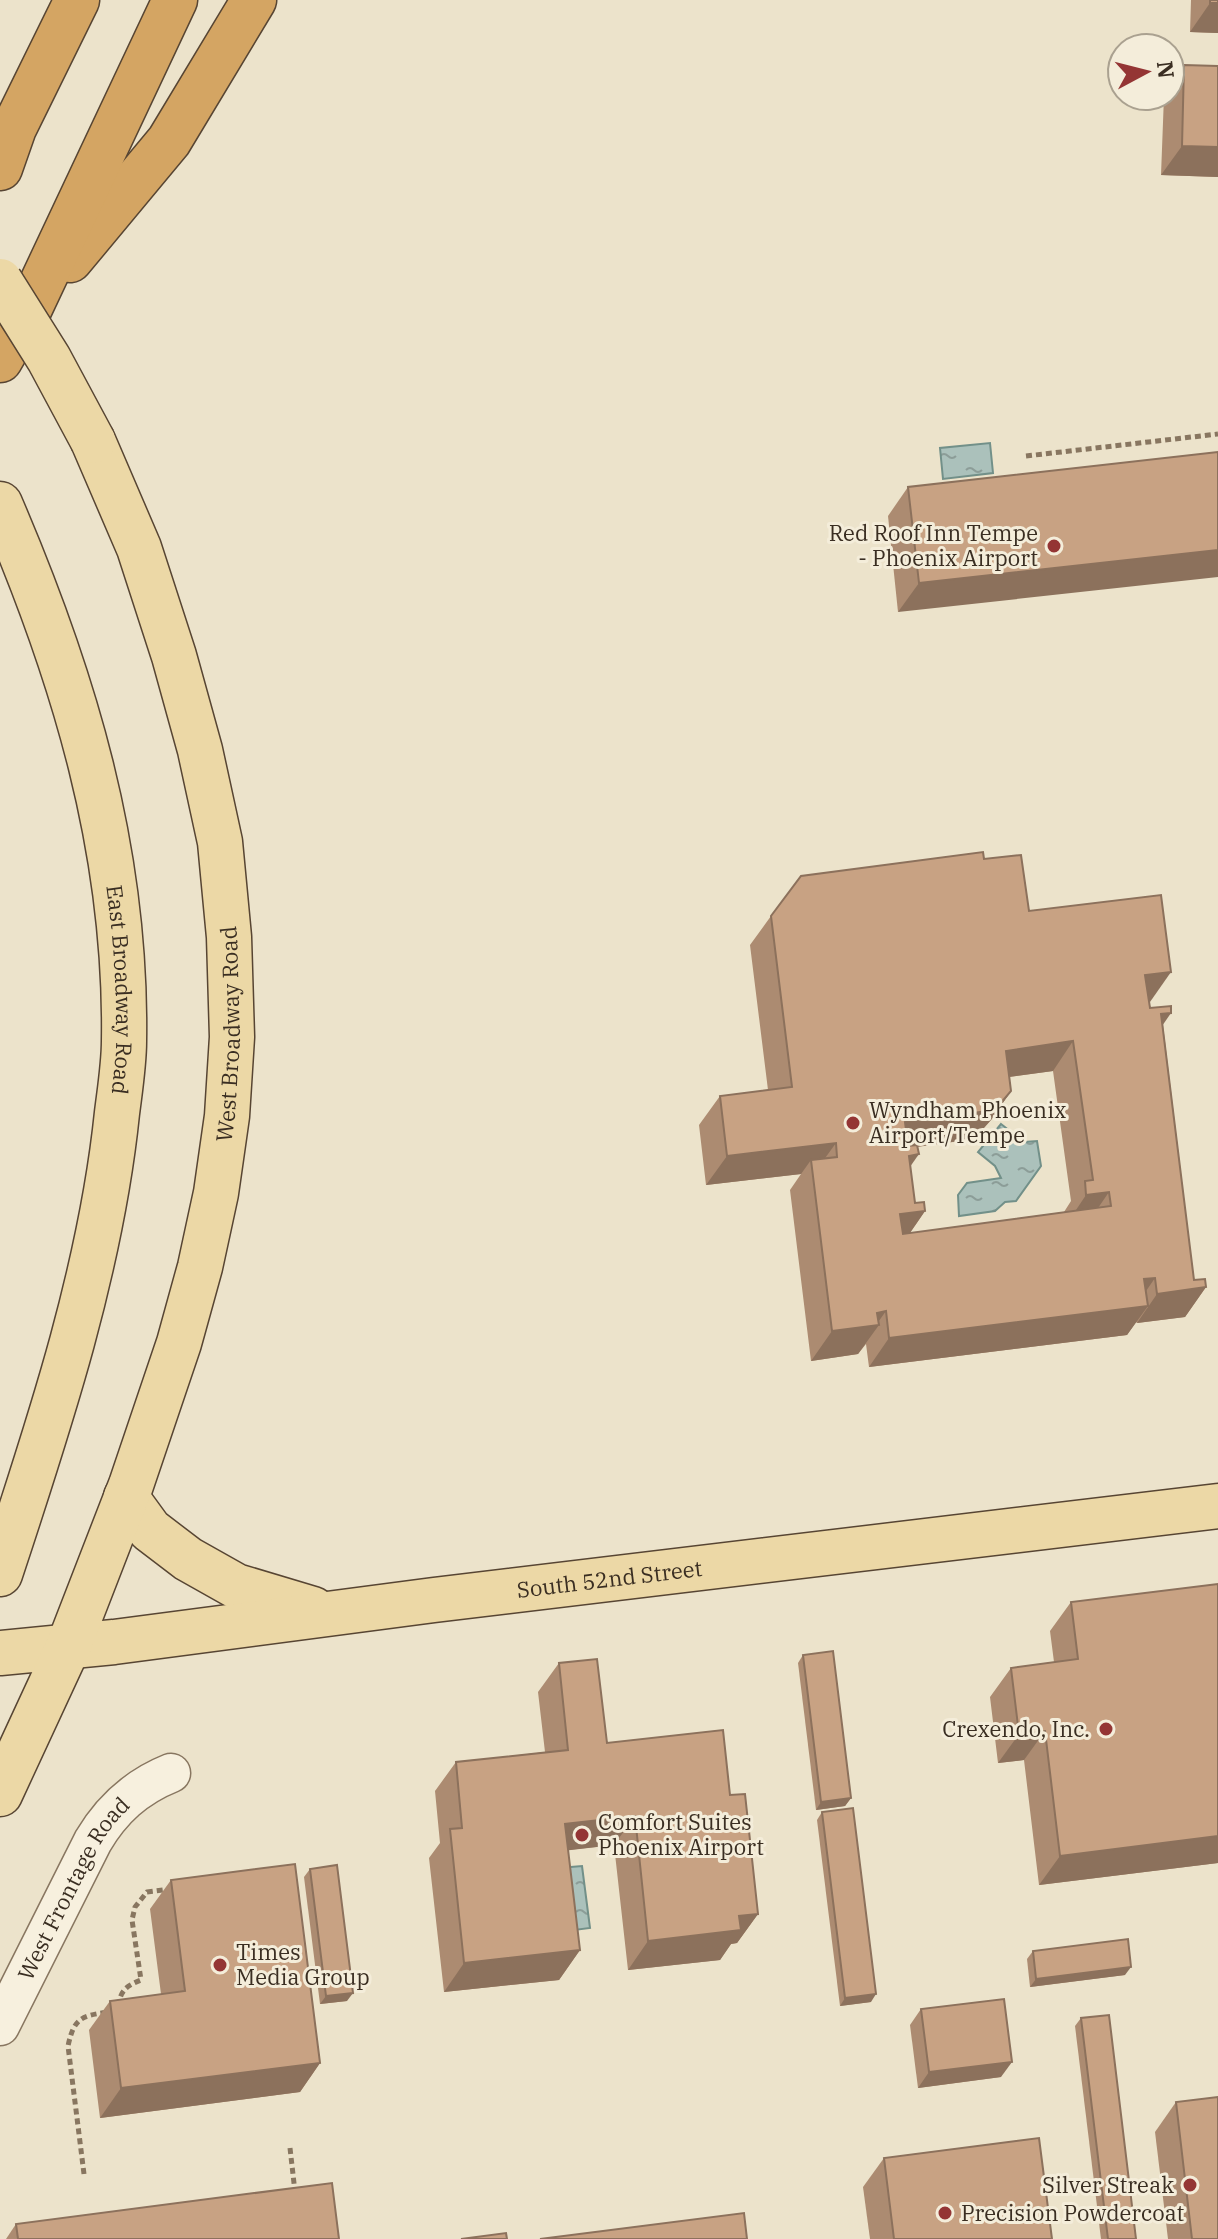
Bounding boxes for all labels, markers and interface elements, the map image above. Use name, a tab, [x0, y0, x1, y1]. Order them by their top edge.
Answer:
north arrow	[1106, 32, 1186, 112]
text: N	[1151, 59, 1182, 80]
place label: Red Roof Inn Tempe - Phoenix Airport	[829, 518, 1038, 572]
marker: Red Roof Inn Tempe - Phoenix Airport	[1045, 537, 1063, 555]
street label: East Broadway Road	[100, 883, 139, 1096]
street label: West Broadway Road	[208, 925, 246, 1144]
place label: Wyndham Phoenix Airport/Tempe	[869, 1095, 1066, 1149]
marker: Wyndham Phoenix Airport/Tempe	[844, 1114, 862, 1132]
street label: South 52nd Street	[515, 1553, 704, 1604]
place label: Crexendo, Inc.	[942, 1714, 1090, 1743]
marker: Crexendo, Inc.	[1097, 1720, 1115, 1738]
street label: West Frontage Road	[10, 1790, 135, 1985]
place label: Comfort Suites Phoenix Airport	[598, 1807, 764, 1861]
marker: Comfort Suites Phoenix Airport	[573, 1826, 591, 1844]
place label: Times Media Group	[236, 1937, 370, 1991]
marker: Times Media Group	[211, 1956, 229, 1974]
place label: Silver Streak	[1042, 2170, 1174, 2199]
marker: Silver Streak	[1181, 2176, 1199, 2194]
place label: Precision Powdercoat	[961, 2198, 1185, 2227]
marker: Precision Powdercoat	[936, 2204, 954, 2222]

